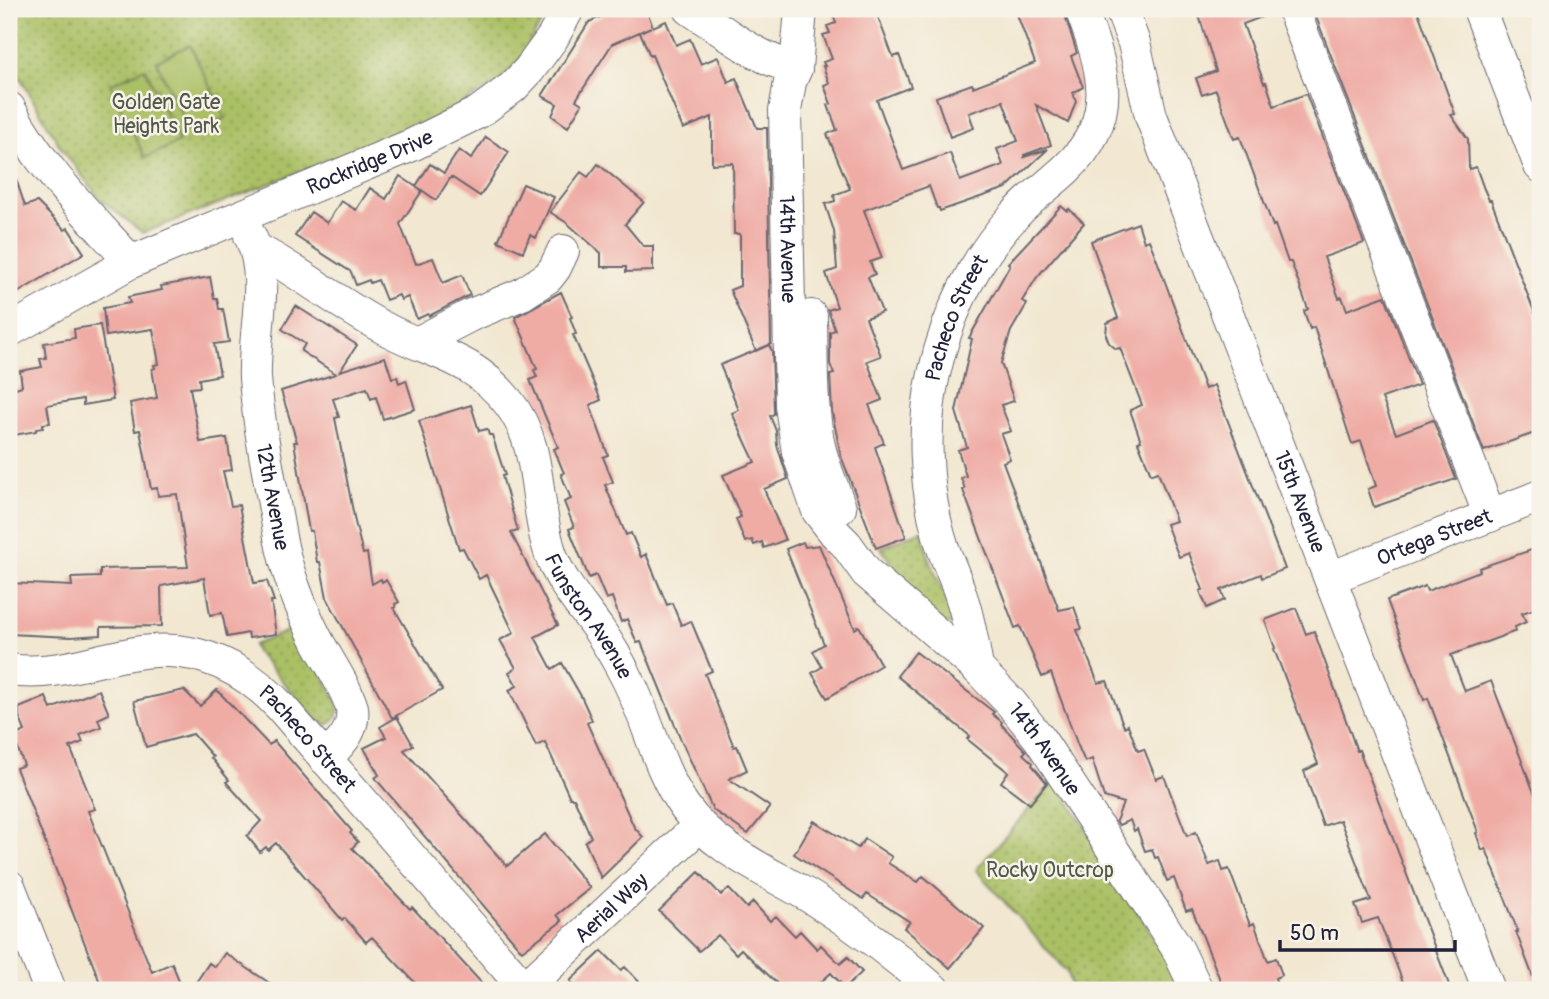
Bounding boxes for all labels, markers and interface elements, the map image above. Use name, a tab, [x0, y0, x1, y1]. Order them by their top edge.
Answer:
park label: Golden Gate Heights Park	[112, 89, 221, 140]
street label: Rockridge Drive	[303, 123, 438, 201]
street label: 14th Avenue	[773, 195, 802, 304]
street label: Pacheco Street	[919, 249, 994, 384]
street label: 12th Avenue	[250, 442, 296, 553]
street label: 15th Avenue	[1268, 447, 1332, 557]
street label: Ortega Street	[1373, 502, 1496, 572]
street label: Funston Avenue	[538, 549, 639, 684]
street label: Pacheco Street	[253, 679, 363, 799]
street label: 14th Avenue	[1002, 697, 1087, 801]
park label: Rocky Outcrop	[986, 857, 1114, 884]
street label: Aerial Way	[568, 867, 654, 949]
scale bar	[1280, 908, 1454, 952]
text: 50 m	[1290, 920, 1339, 947]

